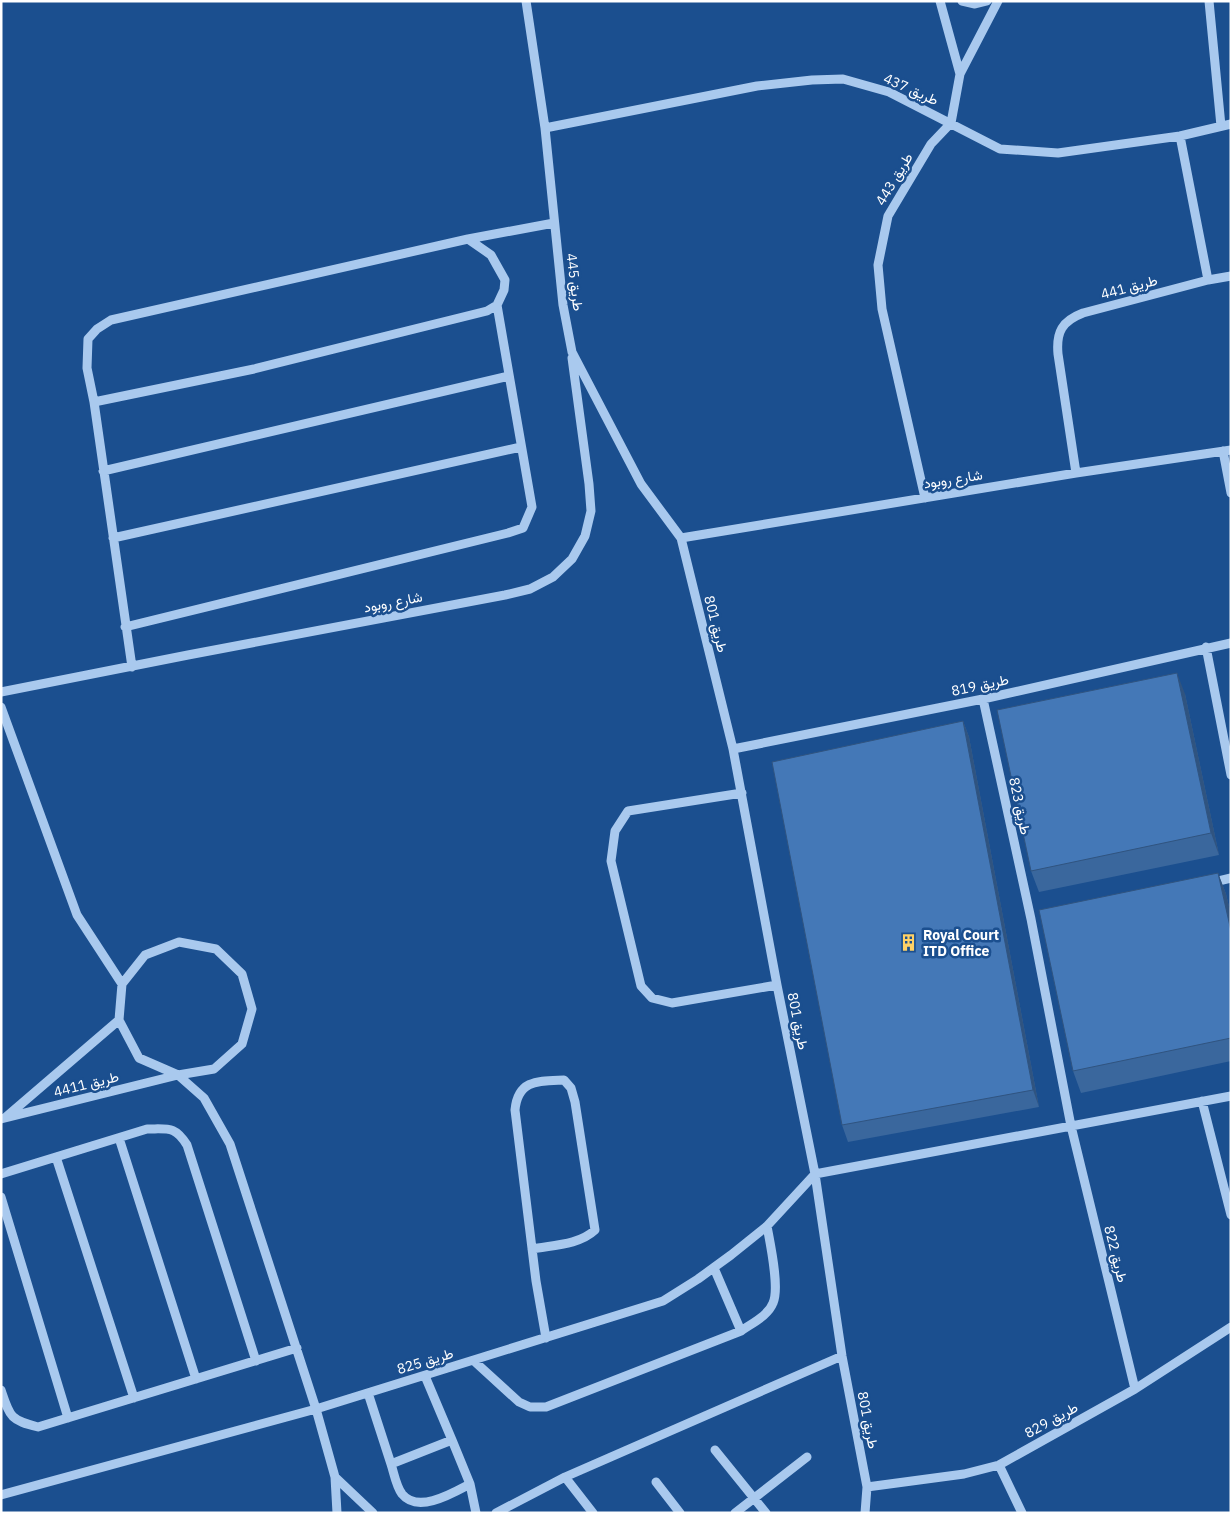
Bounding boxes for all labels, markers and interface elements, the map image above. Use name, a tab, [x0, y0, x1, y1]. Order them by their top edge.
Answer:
street label: طريق 437	[881, 69, 941, 109]
street label: طريق 443	[871, 149, 917, 209]
street label: طريق 445	[563, 252, 587, 312]
street label: طريق 441	[1099, 271, 1159, 303]
street label: شارع روبود	[922, 465, 984, 495]
street label: شارع روبود	[362, 588, 424, 618]
street label: طريق 801	[700, 594, 732, 654]
street label: طريق 819	[950, 670, 1010, 700]
street label: طريق 823	[1005, 776, 1035, 836]
place label: Royal Court ITD Office	[923, 926, 999, 960]
building icon: Royal Court ITD Office	[899, 933, 919, 953]
street label: طريق 801	[784, 991, 812, 1051]
street label: طريق 4411	[52, 1067, 120, 1101]
street label: طريق 822	[1100, 1224, 1132, 1284]
street label: طريق 825	[395, 1344, 455, 1378]
street label: طريق 801	[854, 1390, 882, 1450]
street label: طريق 829	[1021, 1398, 1081, 1442]

